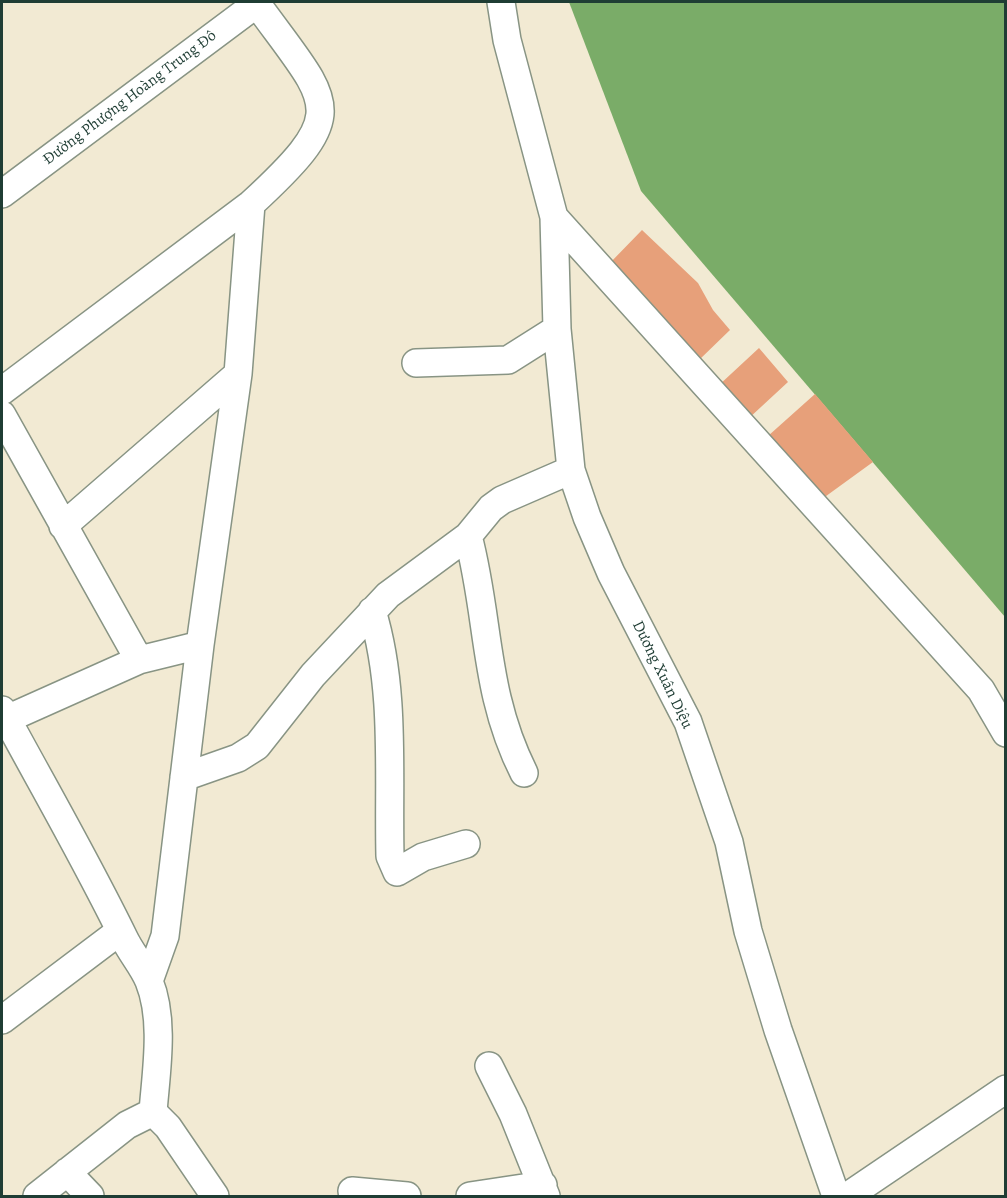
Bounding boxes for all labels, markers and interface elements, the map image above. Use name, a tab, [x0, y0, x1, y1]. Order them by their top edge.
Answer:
street label: Đường Phượng Hoàng Trung Đô	[39, 26, 221, 170]
street label: Dương Xuân Diệu	[627, 618, 697, 732]

